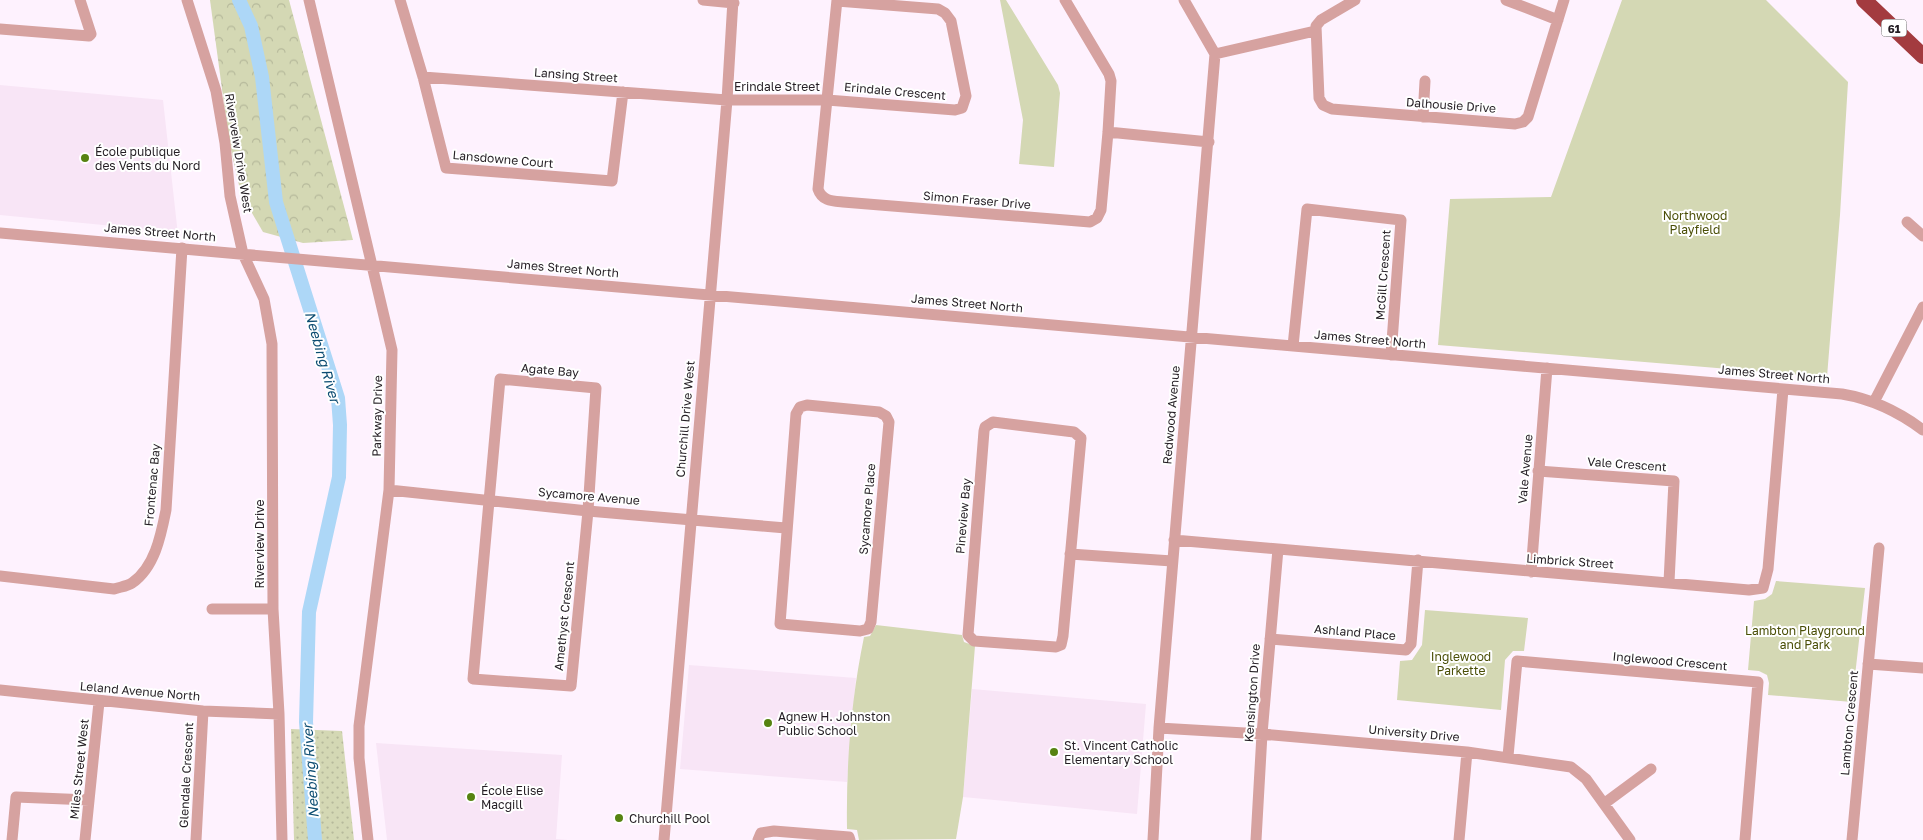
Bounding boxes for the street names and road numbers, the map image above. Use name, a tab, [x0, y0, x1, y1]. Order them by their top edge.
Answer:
road number: 61	[1882, 19, 1906, 36]
street label: Lansing Street	[534, 65, 619, 85]
street label: Erindale Street	[734, 79, 820, 94]
street label: Erindale Crescent	[844, 79, 947, 103]
street label: Riverveiw Drive West	[222, 92, 256, 214]
street label: Dalhousie Drive	[1406, 94, 1497, 116]
street label: Lansdowne Court	[452, 147, 554, 171]
street label: Simon Fraser Drive	[922, 188, 1032, 212]
street label: James Street North	[103, 220, 217, 244]
street label: McGill Crescent	[1372, 229, 1394, 321]
street label: James Street North	[506, 256, 620, 280]
street label: James Street North	[910, 291, 1024, 315]
street label: James Street North	[1313, 327, 1427, 351]
street label: Agate Bay	[520, 360, 580, 380]
street label: Churchill Drive West	[672, 360, 698, 478]
street label: James Street North	[1717, 362, 1831, 386]
street label: Redwood Avenue	[1159, 365, 1183, 465]
street label: Parkway Drive	[369, 375, 385, 457]
street label: Vale Avenue	[1514, 433, 1536, 505]
street label: Frontenac Bay	[141, 443, 163, 527]
street label: Vale Crescent	[1587, 454, 1667, 474]
street label: Sycamore Place	[856, 463, 878, 555]
street label: Pineview Bay	[952, 477, 974, 555]
street label: Sycamore Avenue	[538, 484, 641, 508]
street label: Riverview Drive	[252, 499, 267, 589]
street label: Limbrick Street	[1526, 550, 1615, 572]
street label: Amethyst Crescent	[551, 560, 577, 672]
street label: Ashland Place	[1313, 621, 1397, 643]
street label: Kensington Drive	[1241, 643, 1263, 743]
street label: Inglewood Crescent	[1612, 649, 1728, 674]
street label: Lambton Crescent	[1837, 669, 1861, 776]
street label: Leland Avenue North	[79, 678, 201, 704]
street label: Miles Street West	[66, 718, 92, 820]
street label: Glendale Crescent	[176, 722, 196, 828]
street label: University Drive	[1368, 722, 1460, 744]

